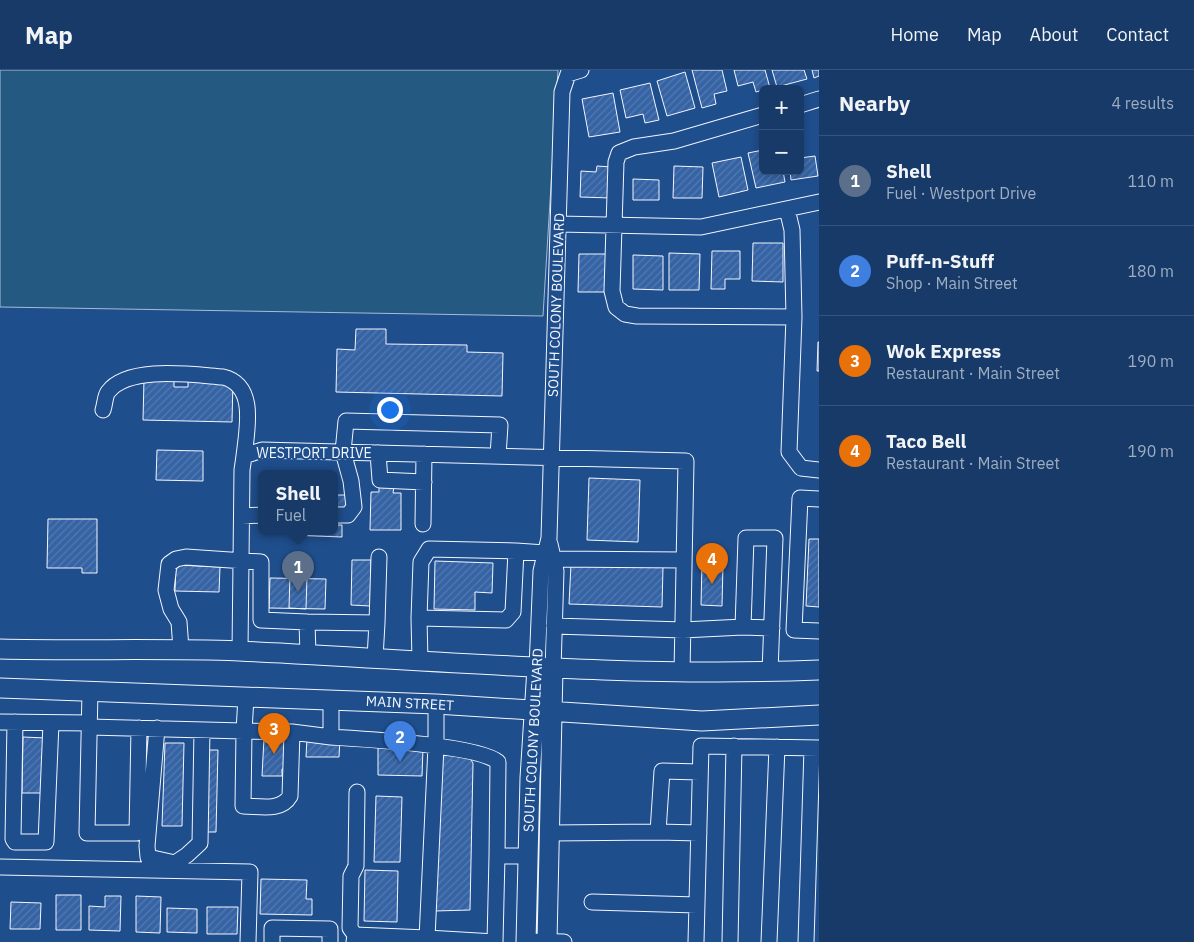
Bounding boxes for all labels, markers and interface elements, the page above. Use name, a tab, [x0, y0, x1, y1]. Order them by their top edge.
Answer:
text: Map	[25, 19, 73, 51]
text: Home	[891, 23, 939, 46]
text: Map	[967, 23, 1002, 46]
text: About	[1030, 23, 1078, 46]
text: Contact	[1106, 23, 1169, 46]
map controls	[759, 85, 804, 175]
button: +	[759, 85, 804, 130]
text: Nearby	[839, 89, 910, 117]
text: 4 results	[1111, 93, 1174, 113]
button: −	[759, 130, 804, 175]
text: Shell	[886, 159, 931, 183]
text: 1	[850, 171, 860, 191]
text: 110 m	[1127, 171, 1174, 191]
text: Fuel · Westport Drive	[886, 183, 1036, 203]
street label: SOUTH COLONY BOULEVARD	[544, 213, 568, 397]
text: Puff-n-Stuff	[886, 249, 994, 273]
text: 2	[850, 261, 860, 281]
text: 180 m	[1127, 261, 1174, 281]
text: Shop · Main Street	[886, 273, 1018, 293]
text: Wok Express	[886, 339, 1001, 363]
text: 3	[850, 351, 860, 371]
text: 190 m	[1127, 351, 1174, 371]
text: Restaurant · Main Street	[886, 363, 1060, 383]
your location	[377, 397, 403, 423]
text: Taco Bell	[886, 429, 966, 453]
text: 4	[850, 441, 860, 461]
text: 190 m	[1127, 441, 1174, 461]
street label: WESTPORT DRIVE	[256, 444, 372, 462]
text: Restaurant · Main Street	[886, 453, 1060, 473]
popup	[258, 470, 338, 535]
text: Shell	[275, 481, 321, 505]
text: Fuel	[275, 505, 306, 525]
pin: 4	[696, 543, 728, 584]
pin: 1	[282, 551, 314, 592]
street label: SOUTH COLONY BOULEVARD	[519, 648, 547, 832]
street label: MAIN STREET	[365, 692, 455, 714]
pin: 3	[258, 713, 290, 754]
pin: 2	[384, 721, 416, 762]

